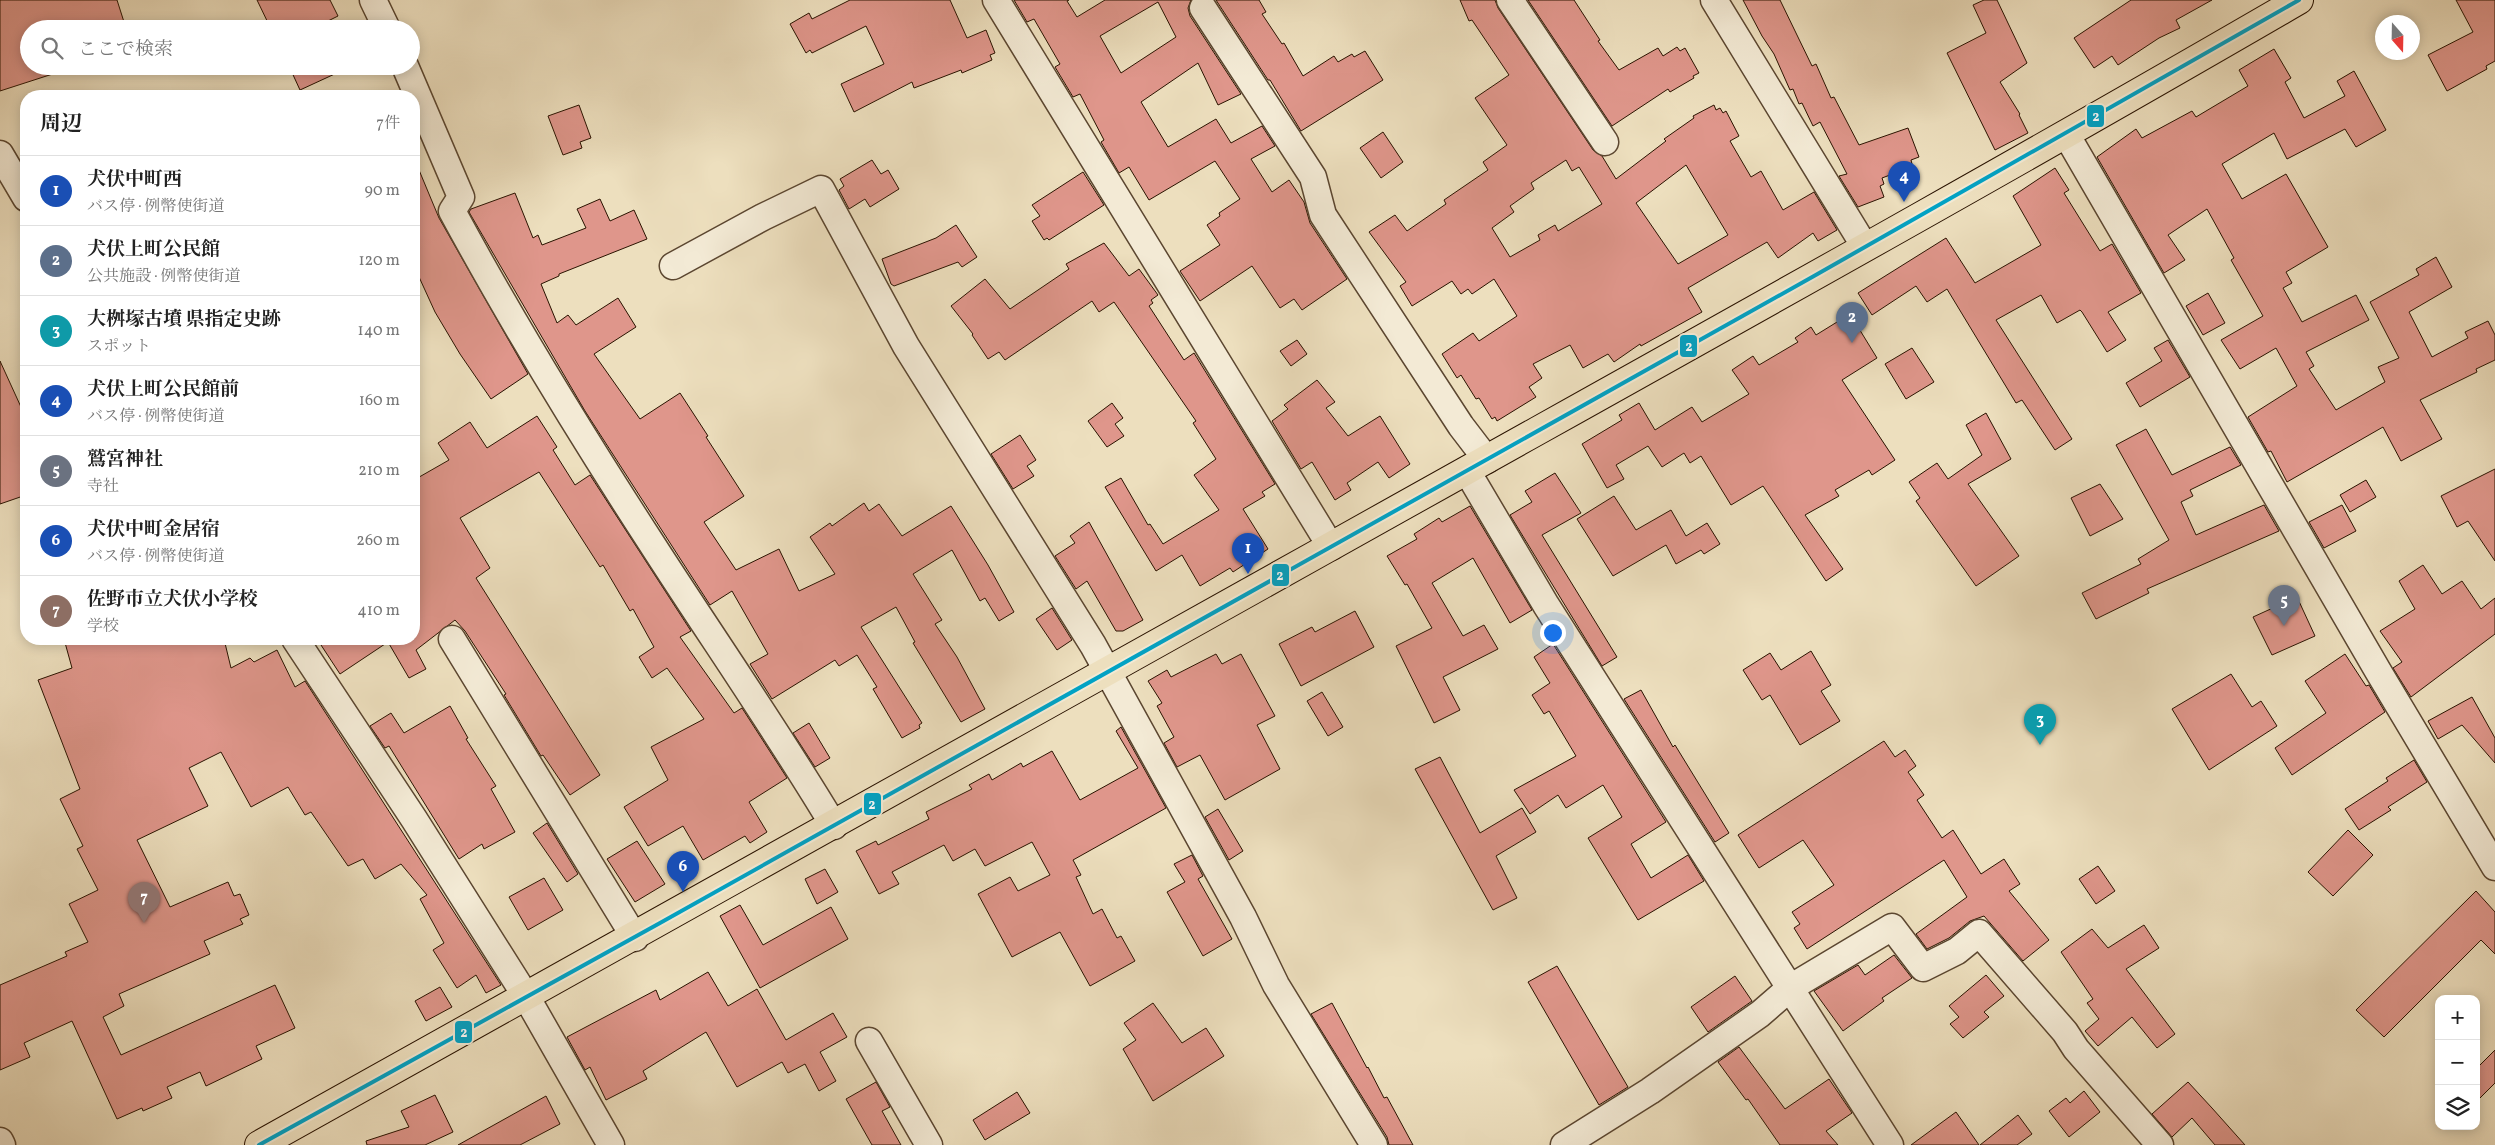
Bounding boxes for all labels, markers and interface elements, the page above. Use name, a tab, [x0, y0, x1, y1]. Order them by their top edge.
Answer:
north arrow	[2375, 15, 2420, 60]
search box	[20, 20, 420, 75]
icon: search	[38, 34, 66, 62]
text: ここで検索	[78, 37, 173, 63]
line badge: 2	[2086, 104, 2105, 128]
text: 2	[2092, 108, 2100, 127]
text: 周辺	[40, 110, 82, 139]
text: 7件	[376, 113, 400, 135]
pin: 4	[1888, 161, 1920, 202]
text: 犬伏中町西	[87, 167, 182, 193]
text: 1	[53, 180, 59, 202]
text: 90 m	[364, 180, 400, 202]
text: バス停 · 例幣使街道	[87, 196, 225, 218]
text: 犬伏上町公民館	[87, 237, 220, 263]
text: 2	[52, 250, 60, 272]
text: 120 m	[358, 250, 400, 272]
text: 公共施設 · 例幣使街道	[87, 266, 241, 288]
pin: 2	[1836, 302, 1868, 343]
text: 大桝塚古墳 県指定史跡	[87, 307, 281, 333]
text: 3	[52, 320, 60, 342]
text: 140 m	[358, 320, 400, 342]
line badge: 2	[1679, 334, 1698, 358]
text: スポット	[87, 336, 151, 358]
text: 2	[1685, 338, 1693, 357]
text: 犬伏上町公民館前	[87, 377, 239, 403]
text: 4	[51, 390, 61, 412]
text: 160 m	[359, 390, 400, 412]
text: バス停 · 例幣使街道	[87, 406, 225, 428]
text: 鷲宮神社	[87, 447, 163, 473]
text: 5	[52, 460, 60, 482]
text: 210 m	[358, 460, 400, 482]
text: 寺社	[87, 476, 119, 498]
text: 犬伏中町金居宿	[87, 517, 220, 543]
text: 6	[52, 530, 60, 552]
text: 260 m	[356, 530, 400, 552]
pin: 1	[1232, 533, 1264, 574]
text: バス停 · 例幣使街道	[87, 546, 225, 568]
line badge: 2	[1271, 563, 1290, 587]
text: 2	[1276, 567, 1284, 586]
pin: 5	[2268, 585, 2300, 626]
text: 佐野市立犬伏小学校	[87, 587, 258, 613]
text: 7	[52, 600, 60, 622]
text: 410 m	[357, 600, 400, 622]
text: 学校	[87, 616, 119, 638]
your location	[1540, 620, 1566, 646]
pin: 3	[2024, 704, 2056, 745]
line badge: 2	[863, 792, 882, 816]
text: 2	[868, 796, 876, 815]
pin: 6	[667, 851, 699, 892]
pin: 7	[128, 882, 160, 923]
map controls	[2435, 995, 2480, 1130]
button: +	[2435, 995, 2480, 1040]
line badge: 2	[454, 1020, 473, 1044]
text: 2	[460, 1024, 468, 1043]
button: −	[2435, 1040, 2480, 1085]
button: layers	[2435, 1085, 2480, 1130]

